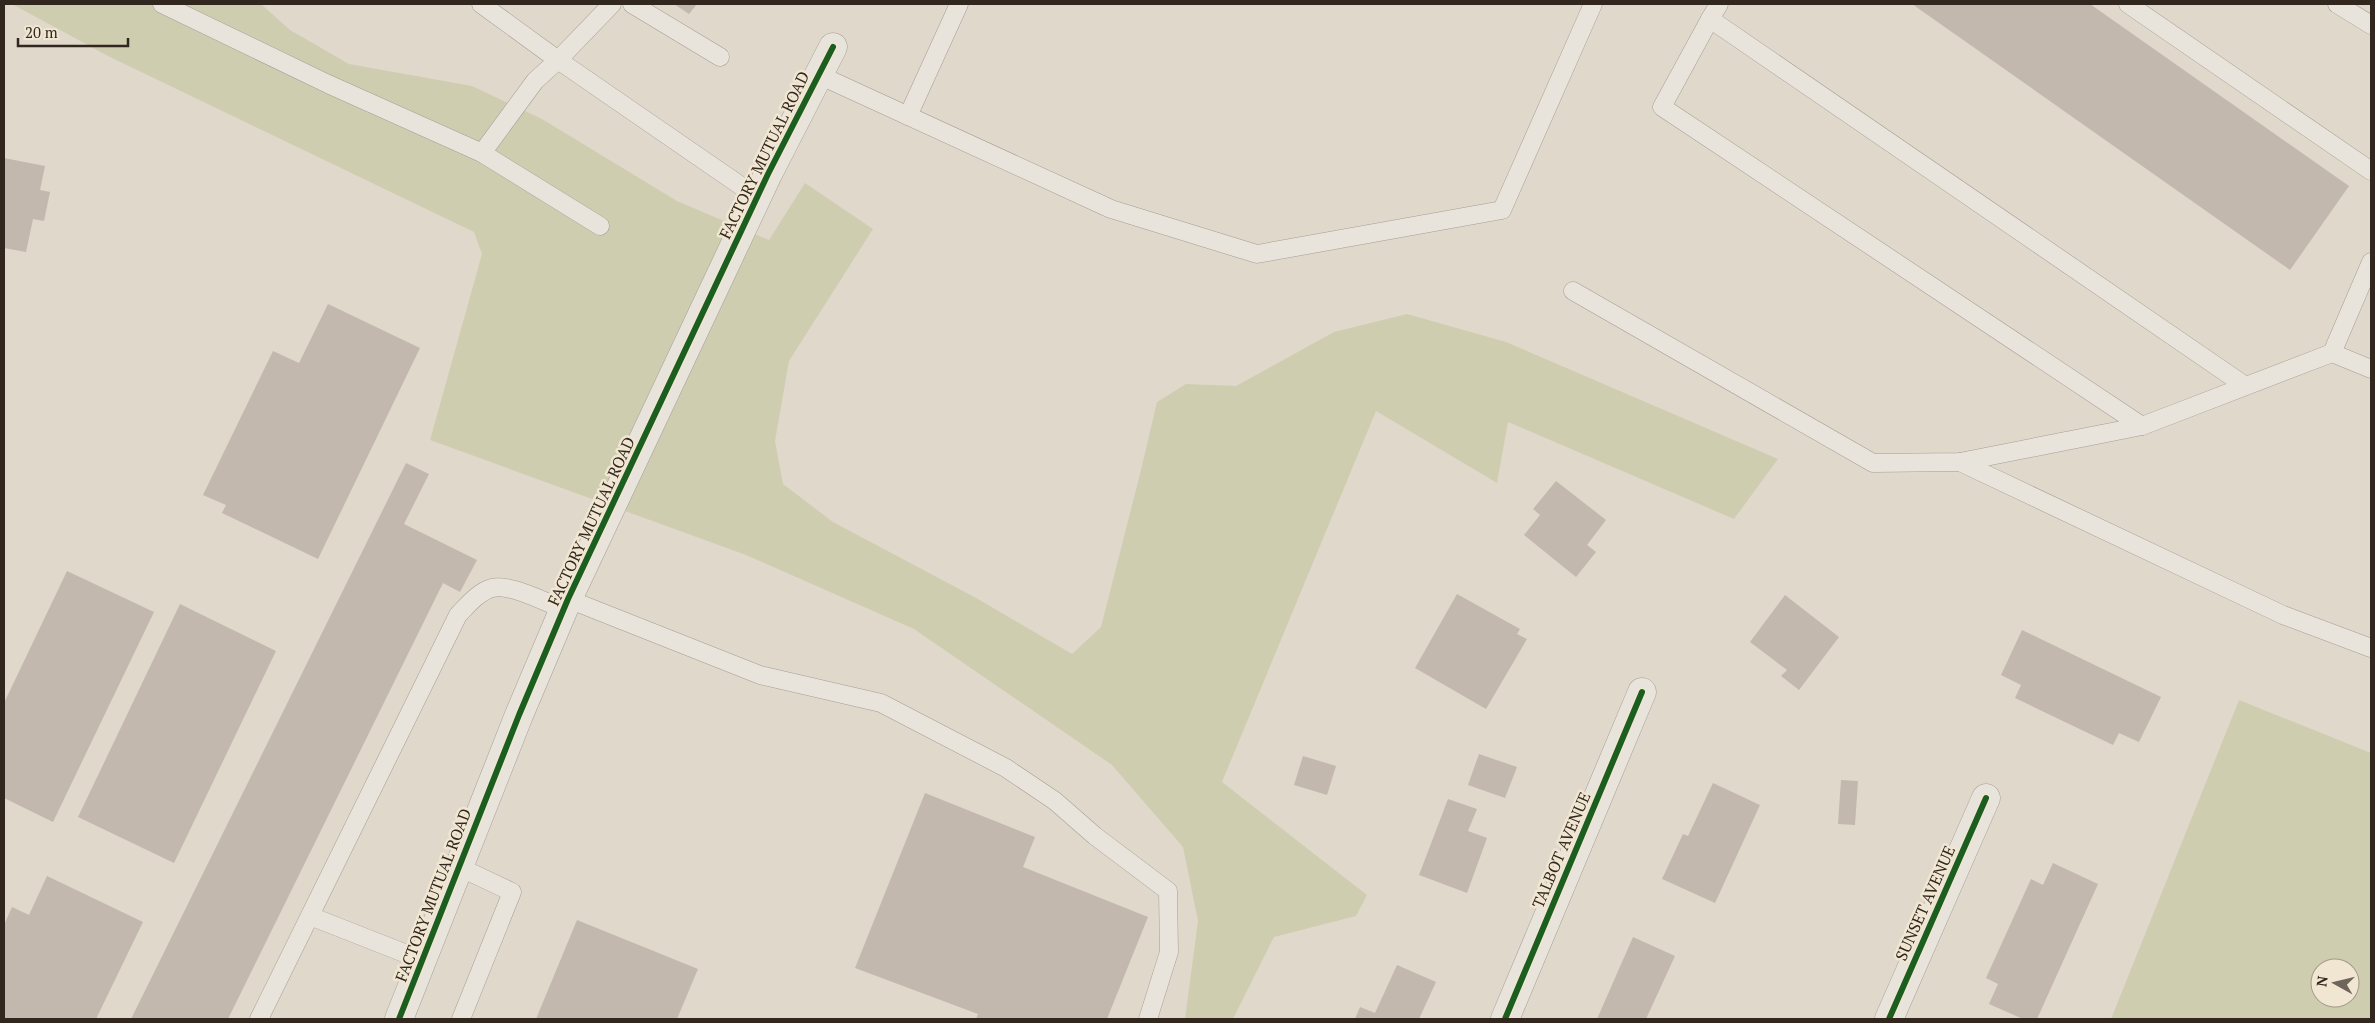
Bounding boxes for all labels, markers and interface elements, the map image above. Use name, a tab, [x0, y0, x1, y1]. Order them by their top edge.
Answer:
scale bar	[18, 15, 128, 47]
text: 20 m	[25, 22, 58, 42]
street label: FACTORY MUTUAL ROAD	[714, 67, 814, 243]
street label: FACTORY MUTUAL ROAD	[542, 433, 640, 609]
street label: TALBOT AVENUE	[1527, 788, 1595, 912]
street label: FACTORY MUTUAL ROAD	[390, 805, 476, 985]
street label: SUNSET AVENUE	[1890, 842, 1960, 964]
north arrow	[2310, 958, 2360, 1008]
text: N	[2311, 974, 2332, 988]

